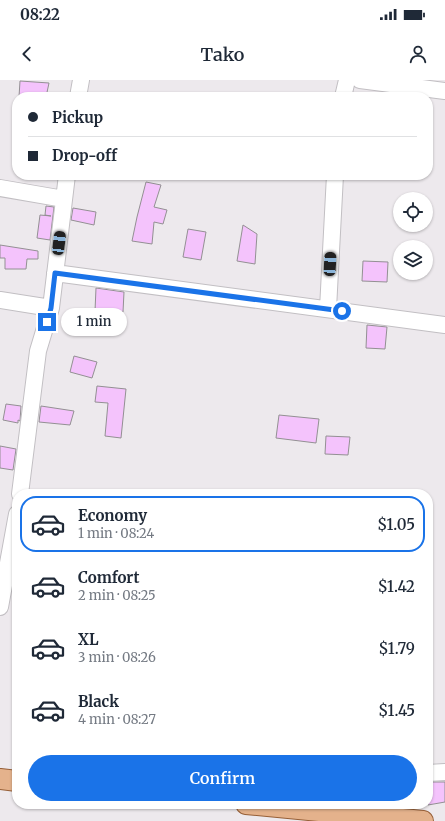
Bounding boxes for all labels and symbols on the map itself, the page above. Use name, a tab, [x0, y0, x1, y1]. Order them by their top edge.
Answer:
car	[52, 230, 66, 256]
car	[323, 252, 337, 276]
route start	[333, 302, 351, 320]
callout: 1 min	[61, 308, 127, 336]
route end	[38, 313, 56, 331]

